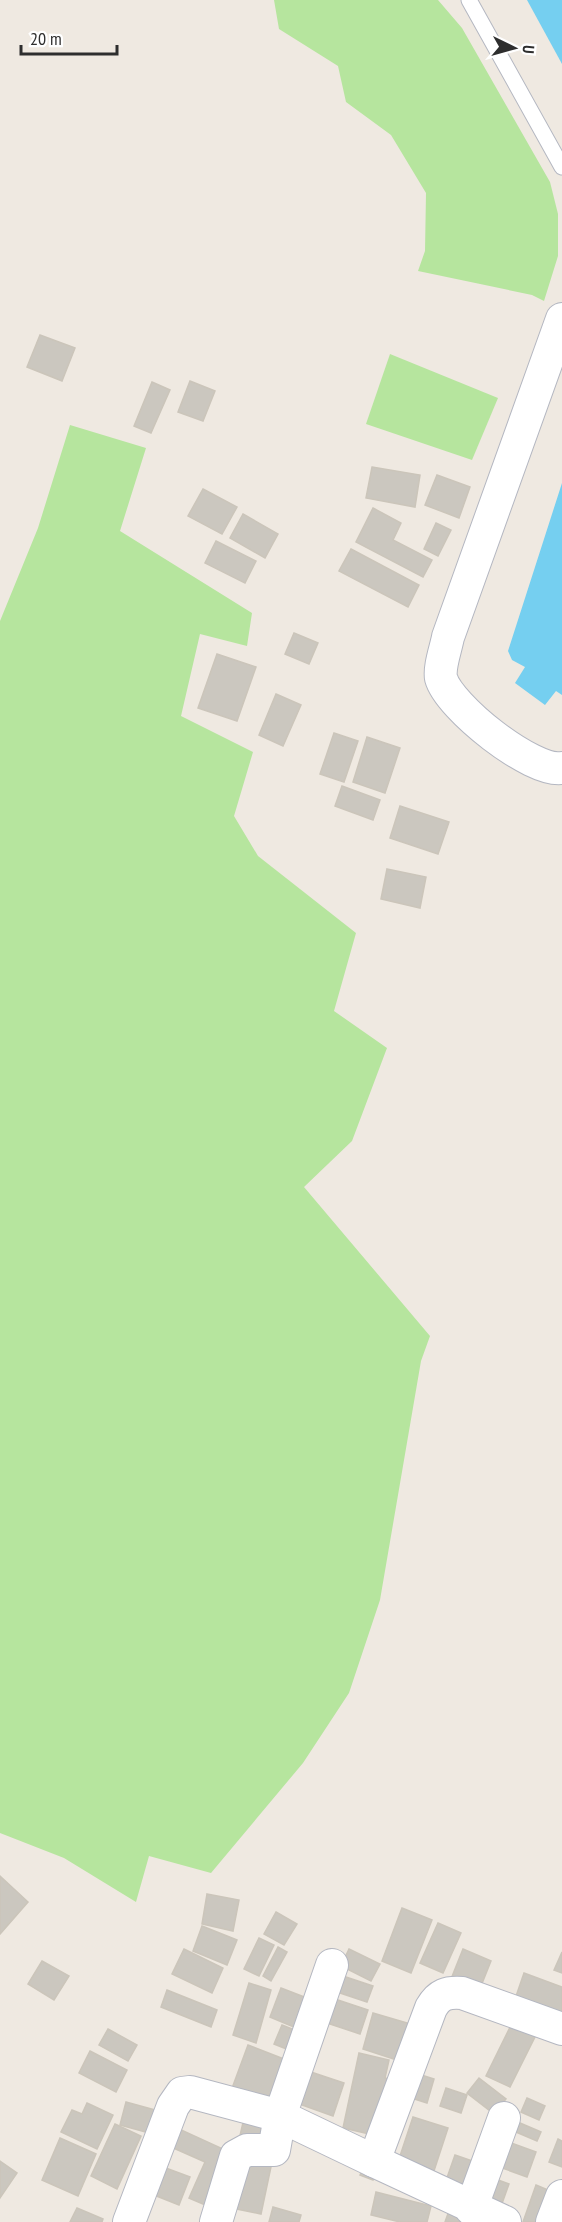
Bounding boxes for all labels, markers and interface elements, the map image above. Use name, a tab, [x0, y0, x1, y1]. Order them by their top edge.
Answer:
scale bar	[21, 18, 117, 56]
north arrow	[484, 18, 544, 78]
text: 20 m	[30, 27, 62, 50]
text: U	[519, 44, 539, 54]

